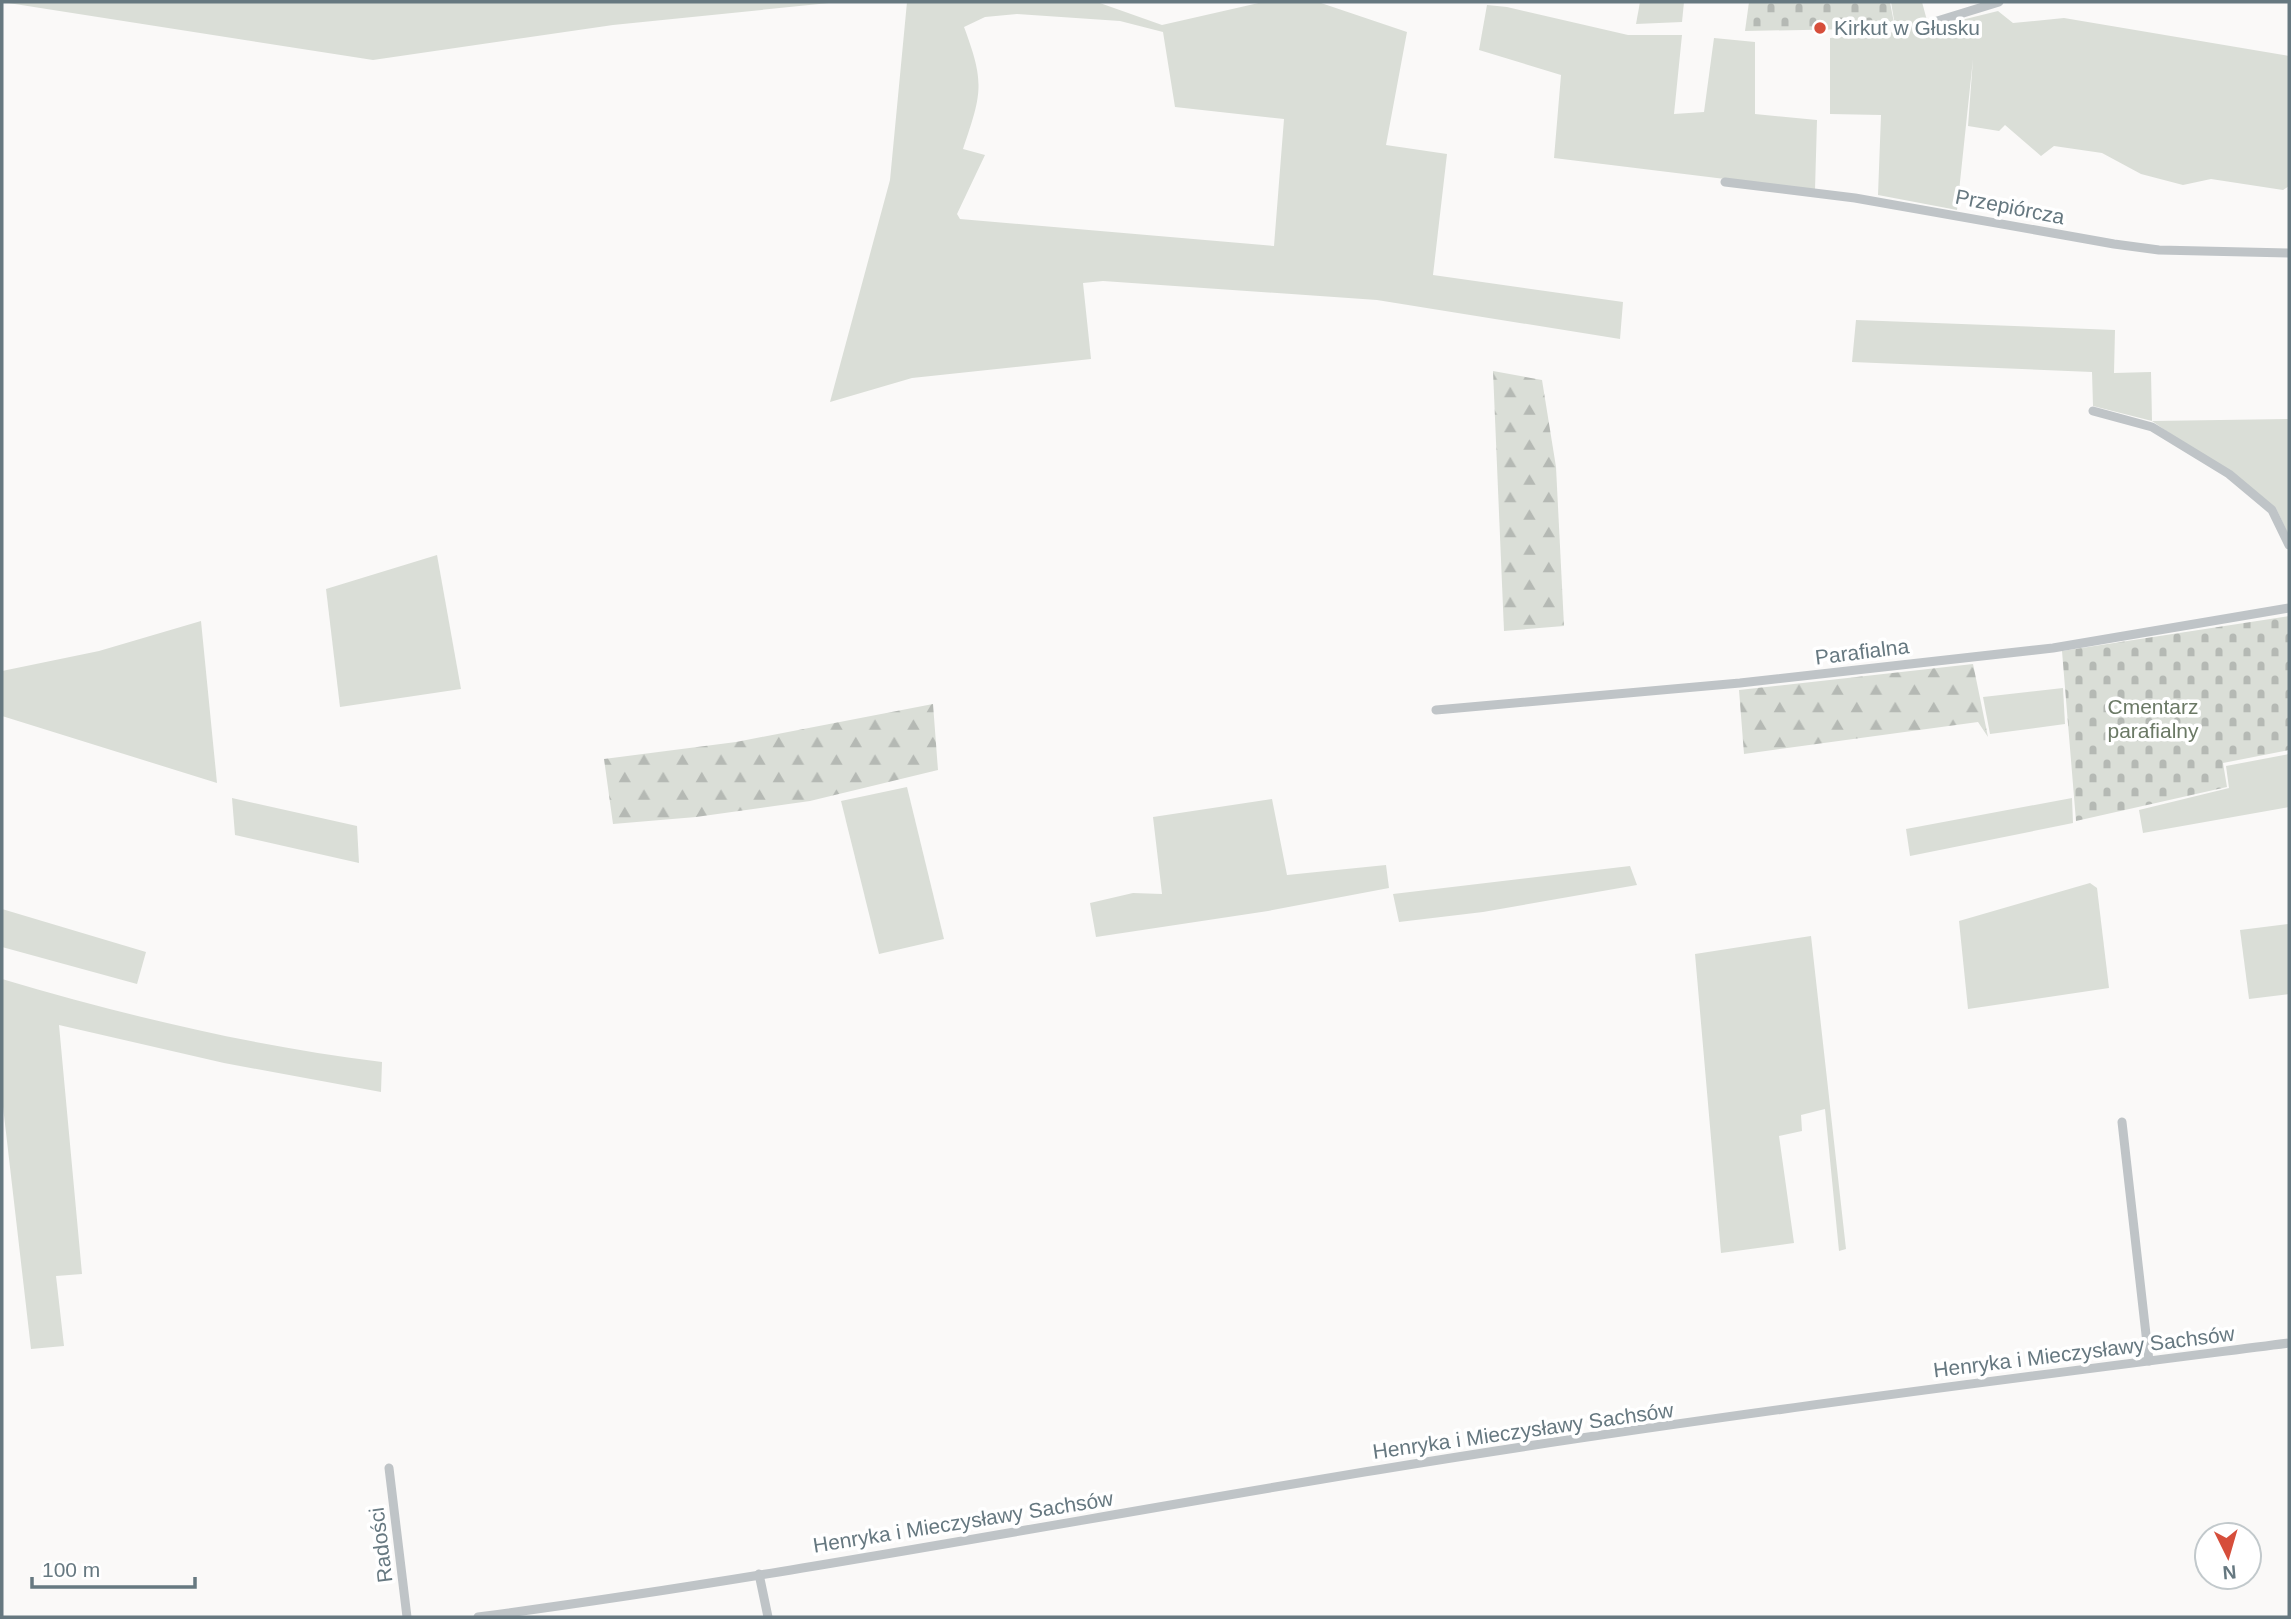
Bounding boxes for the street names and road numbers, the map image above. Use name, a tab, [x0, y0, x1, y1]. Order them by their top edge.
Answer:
street label: Przepiórcza	[1953, 185, 2067, 228]
street label: Parafialna	[1814, 634, 1911, 669]
street label: Henryka i Mieczysławy Sachsów	[1932, 1321, 2237, 1381]
street label: Henryka i Mieczysławy Sachsów	[1371, 1398, 1676, 1463]
street label: Henryka i Mieczysławy Sachsów	[811, 1486, 1115, 1557]
street label: Radości	[364, 1506, 397, 1584]

